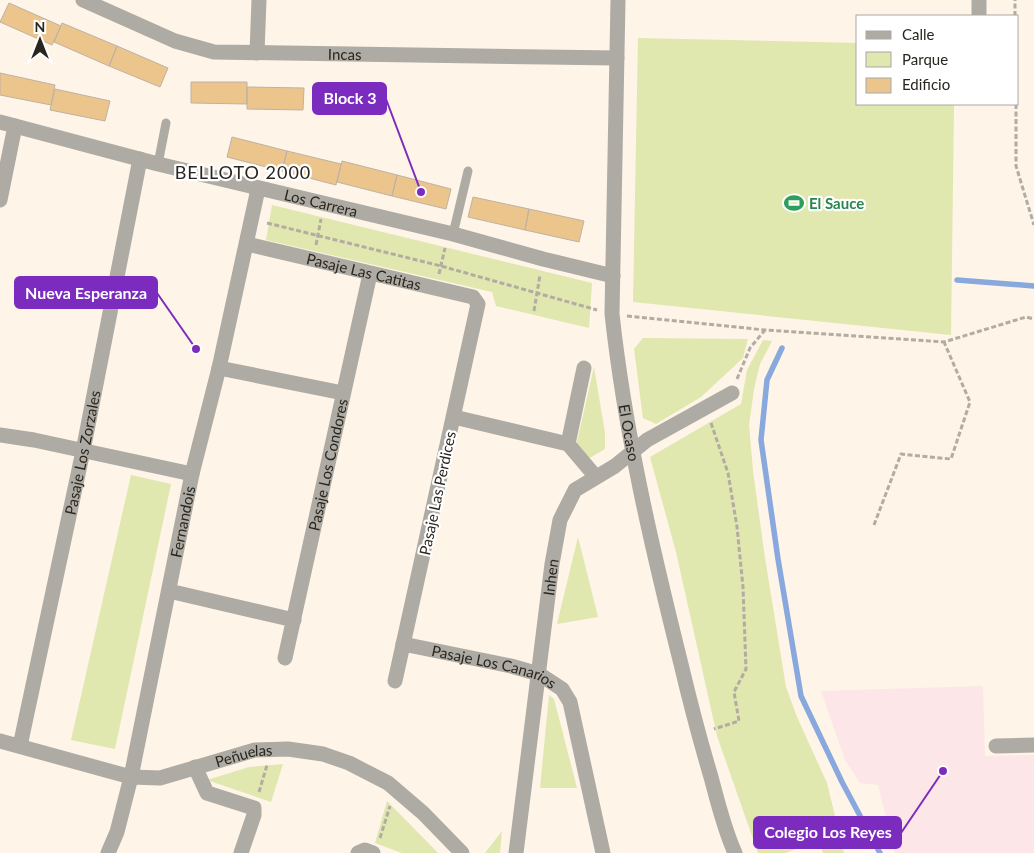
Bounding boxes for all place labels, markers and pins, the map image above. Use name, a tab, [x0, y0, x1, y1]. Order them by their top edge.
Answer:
callout: Block 3	[313, 83, 386, 114]
sports icon: El Sauce	[783, 192, 805, 214]
place label: El Sauce	[809, 194, 864, 212]
callout: Nueva Esperanza	[15, 277, 157, 308]
callout: Colegio Los Reyes	[754, 817, 901, 848]

